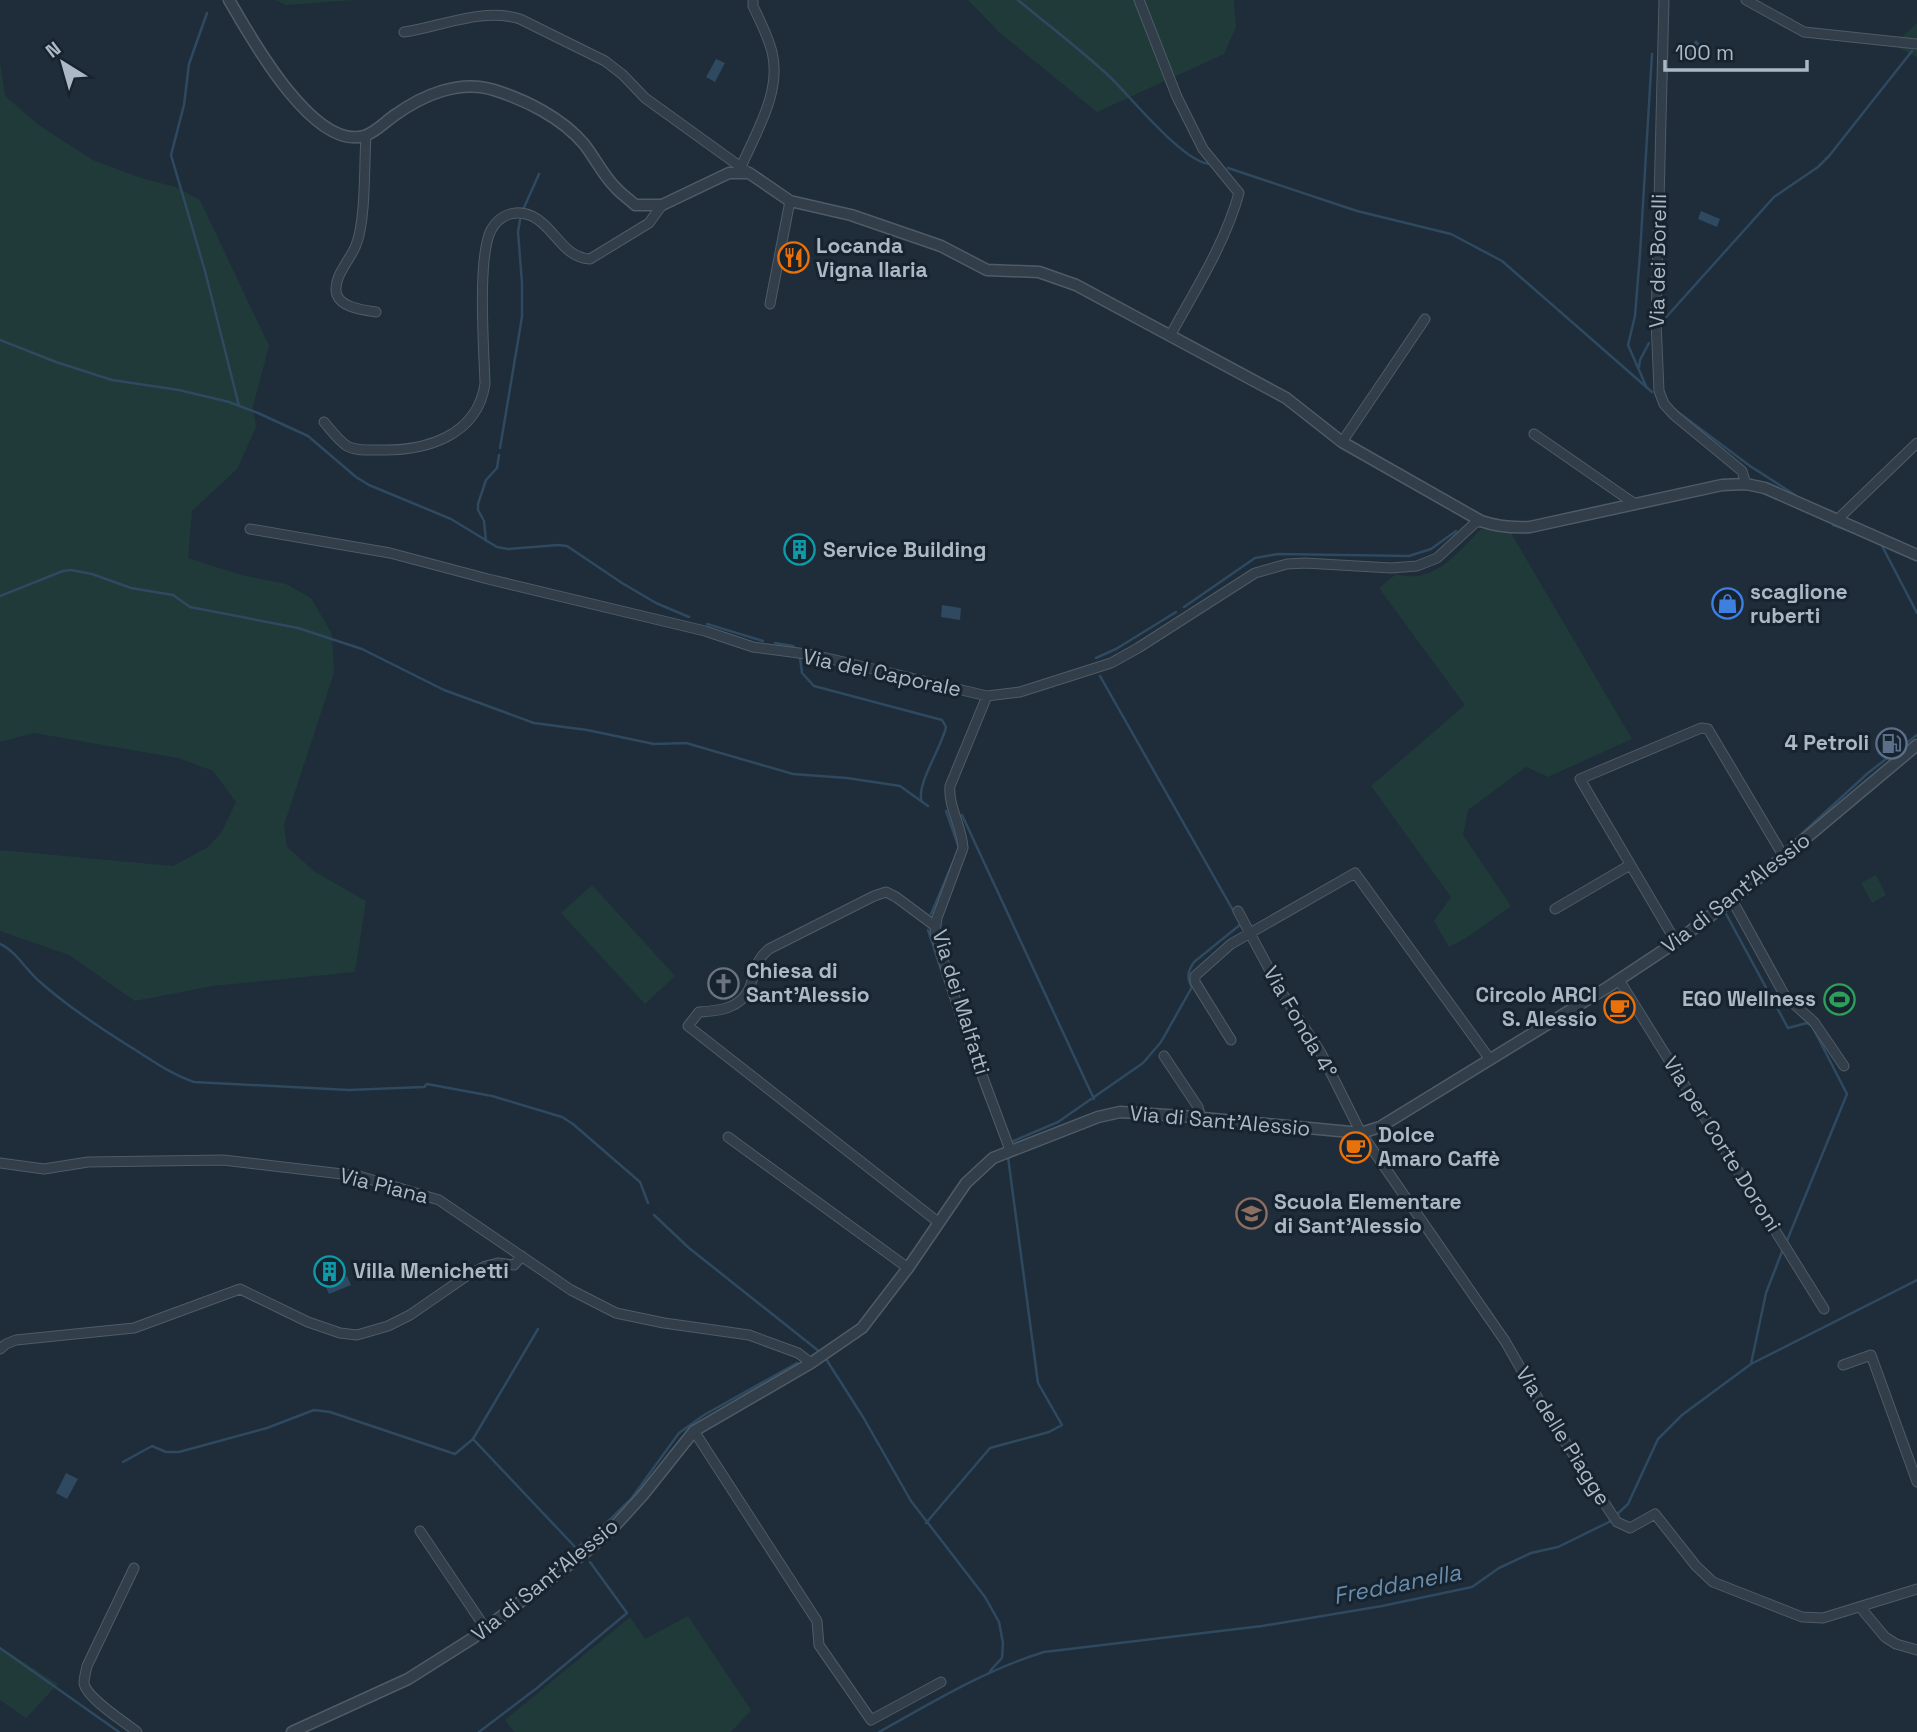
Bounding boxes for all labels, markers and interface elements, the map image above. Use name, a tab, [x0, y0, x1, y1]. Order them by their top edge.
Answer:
north arrow	[28, 28, 98, 98]
scale bar	[1665, 28, 1807, 72]
text: N	[40, 36, 66, 64]
text: 100 m	[1675, 39, 1734, 66]
street label: Via dei Borelli	[1643, 194, 1672, 328]
place label: Locanda Vigna Ilaria	[816, 232, 928, 283]
restaurant icon: Locanda Vigna Ilaria	[776, 241, 810, 275]
building icon: Service Building	[783, 533, 817, 567]
place label: Service Building	[823, 536, 986, 563]
place label: scaglione ruberti	[1750, 578, 1848, 629]
shop icon: scaglione ruberti	[1710, 587, 1744, 621]
street label: Via del Caporale	[800, 643, 964, 702]
fuel station icon: 4 Petroli	[1875, 726, 1909, 760]
place label: 4 Petroli	[1785, 729, 1869, 756]
street label: Via di Sant'Alessio	[1656, 826, 1815, 959]
street label: Via dei Malfatti	[927, 926, 996, 1078]
place label: Chiesa di Sant'Alessio	[746, 957, 870, 1008]
street label: Via Fonda 4°	[1258, 961, 1343, 1083]
church icon: Chiesa di Sant'Alessio	[706, 966, 740, 1000]
place label: Circolo ARCI S. Alessio	[1476, 981, 1597, 1032]
sports icon: EGO Wellness	[1822, 982, 1856, 1016]
place label: EGO Wellness	[1682, 985, 1816, 1012]
cafe icon: Circolo ARCI S. Alessio	[1603, 990, 1637, 1024]
street label: Via per Corte Doroni	[1658, 1051, 1787, 1236]
street label: Via di Sant'Alessio	[1128, 1099, 1312, 1142]
place label: Dolce Amaro Caffè	[1378, 1121, 1500, 1172]
cafe icon: Dolce Amaro Caffè	[1338, 1130, 1372, 1164]
street label: Via Piana	[337, 1161, 431, 1210]
place label: Scuola Elementare di Sant'Alessio	[1274, 1188, 1462, 1239]
school or university icon: Scuola Elementare di Sant'Alessio	[1234, 1197, 1268, 1231]
building icon: Villa Menichetti	[313, 1254, 347, 1288]
place label: Villa Menichetti	[353, 1257, 509, 1284]
street label: Via delle Piagge	[1510, 1361, 1617, 1510]
street label: Via di Sant'Alessio	[466, 1512, 624, 1647]
water label: Freddanella	[1331, 1557, 1464, 1611]

